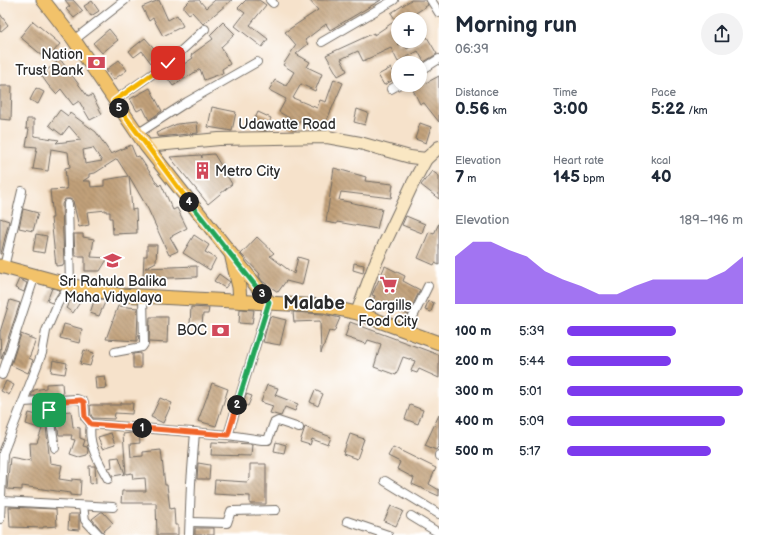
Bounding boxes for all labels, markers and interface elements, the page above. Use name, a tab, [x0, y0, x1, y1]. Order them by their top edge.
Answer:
map controls	[391, 12, 427, 92]
button: +	[391, 12, 427, 48]
text: Morning run	[455, 12, 577, 39]
button: share	[701, 13, 743, 55]
text: 06:39	[455, 41, 489, 57]
place label: Nation Trust Bank	[15, 46, 83, 79]
pin	[151, 46, 185, 80]
bank icon: Nation Trust Bank	[86, 52, 106, 72]
icon: check	[157, 52, 179, 74]
button: −	[391, 56, 427, 92]
text: Distance	[455, 86, 499, 99]
text: Time	[553, 86, 577, 99]
text: Pace	[651, 86, 676, 99]
pin: 5	[109, 98, 129, 118]
text: 0.56	[455, 99, 489, 119]
text: 3:00	[553, 99, 588, 119]
text: 5:22	[651, 99, 685, 119]
text: 5	[116, 101, 122, 114]
text: km	[489, 104, 507, 117]
text: /km	[685, 104, 708, 117]
street label: Udawatte Road	[238, 116, 336, 133]
text: Elevation	[455, 154, 501, 167]
text: Heart rate	[553, 154, 604, 167]
text: kcal	[651, 154, 671, 167]
building icon: Metro City	[192, 161, 212, 181]
place label: Metro City	[215, 163, 281, 180]
text: 7	[455, 167, 464, 187]
text: 145	[553, 167, 580, 187]
text: 40	[651, 167, 672, 187]
text: m	[464, 172, 476, 185]
text: bpm	[580, 172, 605, 185]
pin: 4	[179, 192, 199, 212]
text: 4	[186, 195, 192, 208]
text: Elevation	[455, 212, 509, 228]
text: 189–196 m	[680, 212, 743, 228]
school or university icon: Sri Rahula Balika Maha Vidyalaya	[103, 251, 123, 271]
place label: Sri Rahula Balika Maha Vidyalaya	[59, 273, 167, 306]
supermarket icon: Cargills Food City	[378, 275, 398, 295]
pin: 3	[252, 284, 272, 304]
text: 3	[259, 287, 265, 300]
district label: Malabe	[283, 293, 345, 314]
place label: Cargills Food City	[358, 297, 418, 330]
bank icon: BOC	[210, 320, 230, 340]
place label: BOC	[177, 322, 207, 339]
text: 100 m	[455, 323, 491, 339]
text: 5:39	[519, 323, 545, 339]
text: 200 m	[455, 353, 493, 369]
text: 5:44	[519, 353, 545, 369]
text: 300 m	[455, 383, 493, 399]
text: 5:01	[519, 383, 542, 399]
pin	[32, 393, 66, 427]
pin: 2	[227, 395, 247, 415]
text: 2	[234, 398, 240, 411]
icon: arrive	[38, 399, 60, 421]
text: 400 m	[455, 413, 493, 429]
text: 5:09	[519, 413, 544, 429]
pin: 1	[132, 418, 152, 438]
text: 1	[140, 421, 144, 434]
text: 500 m	[455, 443, 493, 459]
text: 5:17	[519, 443, 541, 459]

